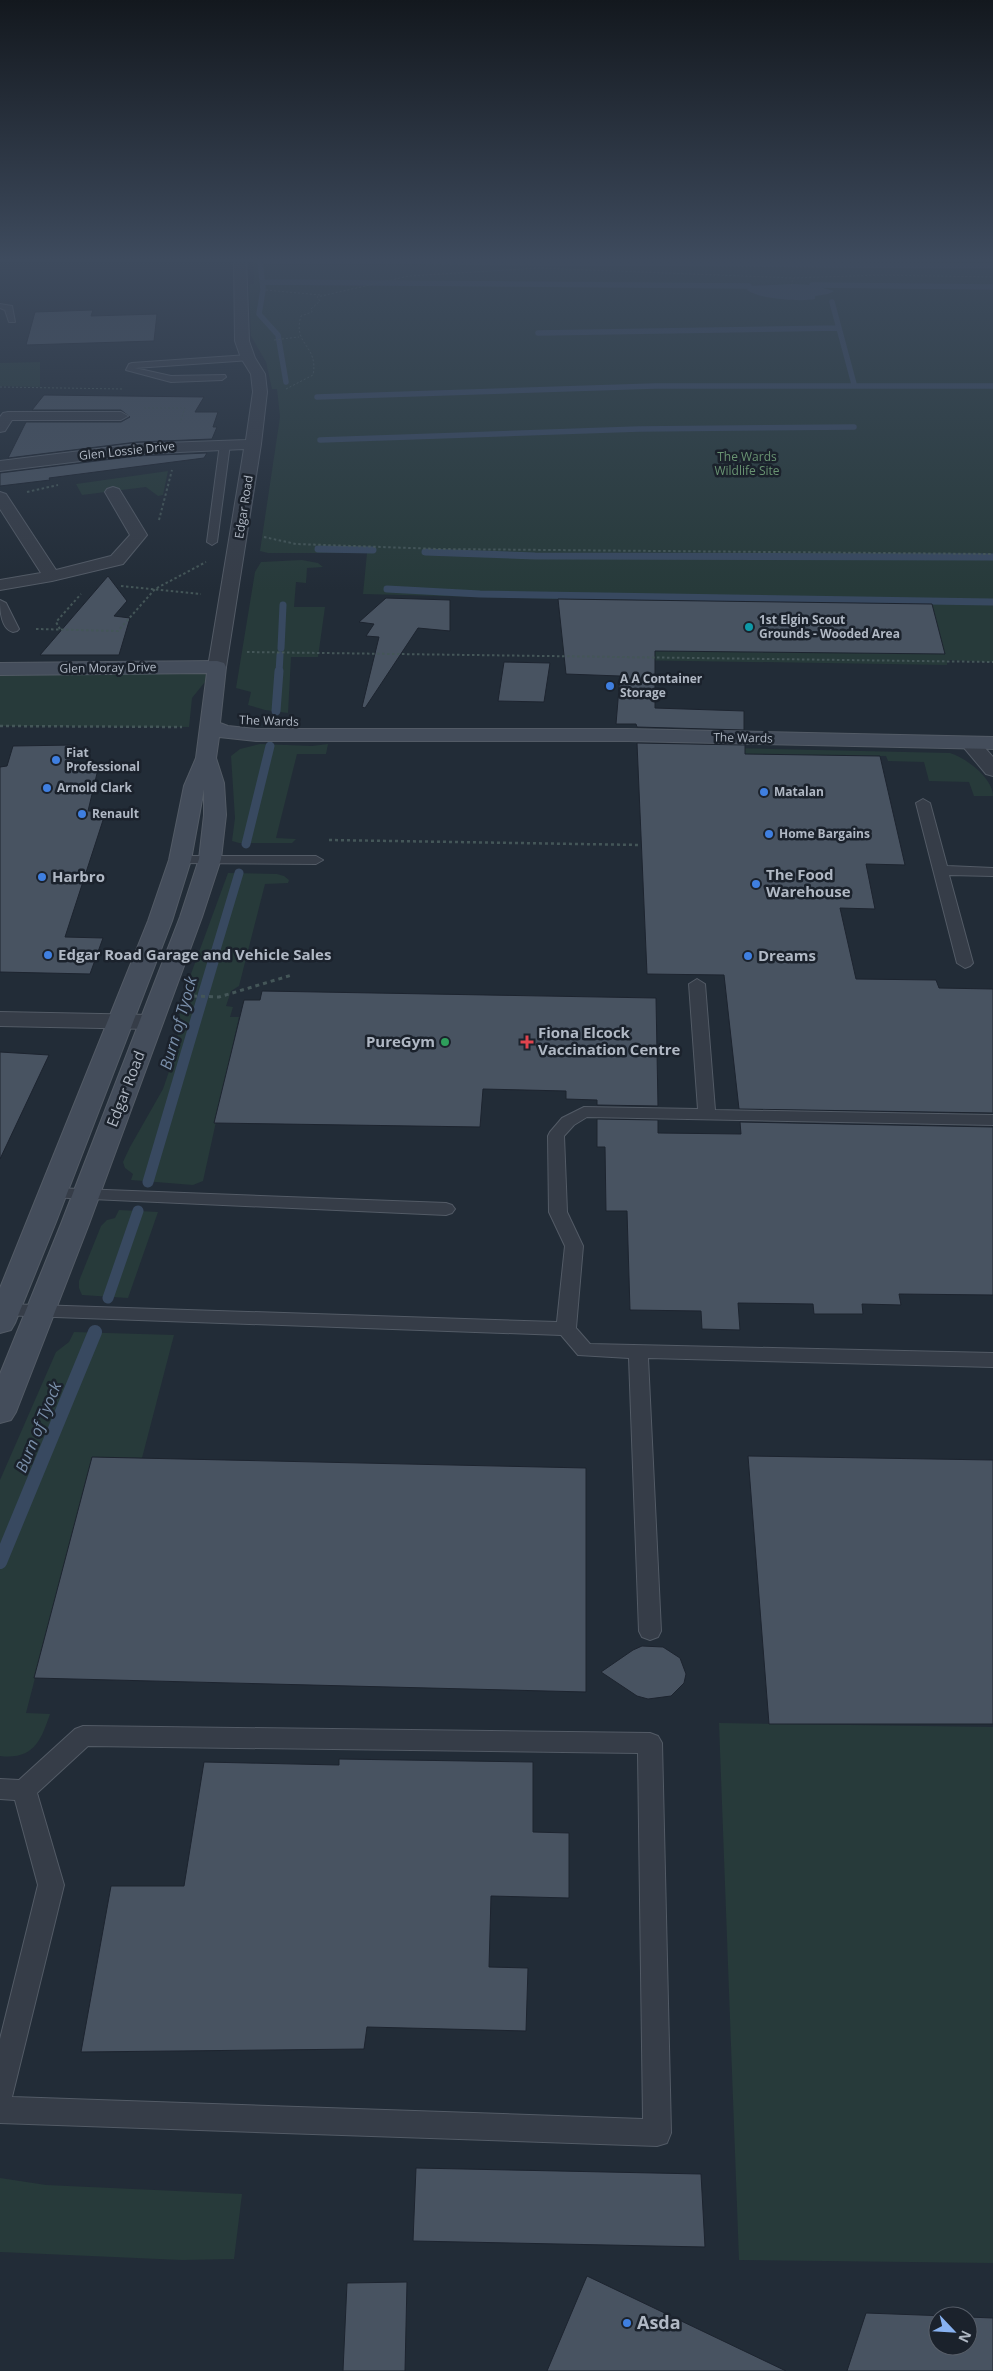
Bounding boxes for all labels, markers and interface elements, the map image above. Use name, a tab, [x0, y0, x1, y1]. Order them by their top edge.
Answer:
street label: Glen Lossie Drive	[78, 437, 176, 464]
park label: The Wards Wildlife Site	[714, 448, 780, 479]
street label: Edgar Road	[230, 474, 257, 540]
place label: 1st Elgin Scout Grounds - Wooded Area	[759, 611, 900, 642]
marker: 1st Elgin Scout Grounds - Wooded Area	[743, 621, 755, 633]
street label: Glen Moray Drive	[59, 658, 157, 677]
place label: A A Container Storage	[620, 670, 703, 701]
marker: A A Container Storage	[604, 680, 616, 692]
street label: The Wards	[239, 711, 299, 730]
street label: The Wards	[713, 728, 773, 747]
place label: Fiat Professional	[66, 744, 140, 775]
marker: Fiat Professional	[50, 754, 62, 766]
place label: Arnold Clark	[57, 779, 132, 796]
marker: Arnold Clark	[41, 782, 53, 794]
place label: Matalan	[774, 783, 824, 800]
marker: Matalan	[758, 786, 770, 798]
place label: Renault	[92, 805, 139, 822]
marker: Renault	[76, 808, 88, 820]
place label: Home Bargains	[779, 825, 870, 842]
marker: Home Bargains	[763, 828, 775, 840]
place label: The Food Warehouse	[766, 864, 851, 901]
place label: Harbro	[52, 866, 105, 886]
marker: Harbro	[36, 871, 48, 883]
marker: The Food Warehouse	[750, 878, 762, 890]
place label: Edgar Road Garage and Vehicle Sales	[58, 944, 331, 964]
place label: Dreams	[758, 945, 816, 965]
marker: Edgar Road Garage and Vehicle Sales	[42, 949, 54, 961]
marker: Dreams	[742, 950, 754, 962]
water label: Burn of Tyock	[154, 973, 202, 1072]
place label: Fiona Elcock Vaccination Centre	[538, 1022, 680, 1059]
place label: PureGym	[366, 1031, 435, 1051]
marker: Fiona Elcock Vaccination Centre	[520, 1035, 534, 1049]
marker: PureGym	[439, 1036, 451, 1048]
street label: Edgar Road	[101, 1048, 149, 1129]
water label: Burn of Tyock	[10, 1377, 67, 1476]
north arrow	[928, 2306, 978, 2356]
place label: Asda	[637, 2310, 681, 2334]
marker: Asda	[621, 2317, 633, 2329]
text: N	[954, 2328, 976, 2346]

